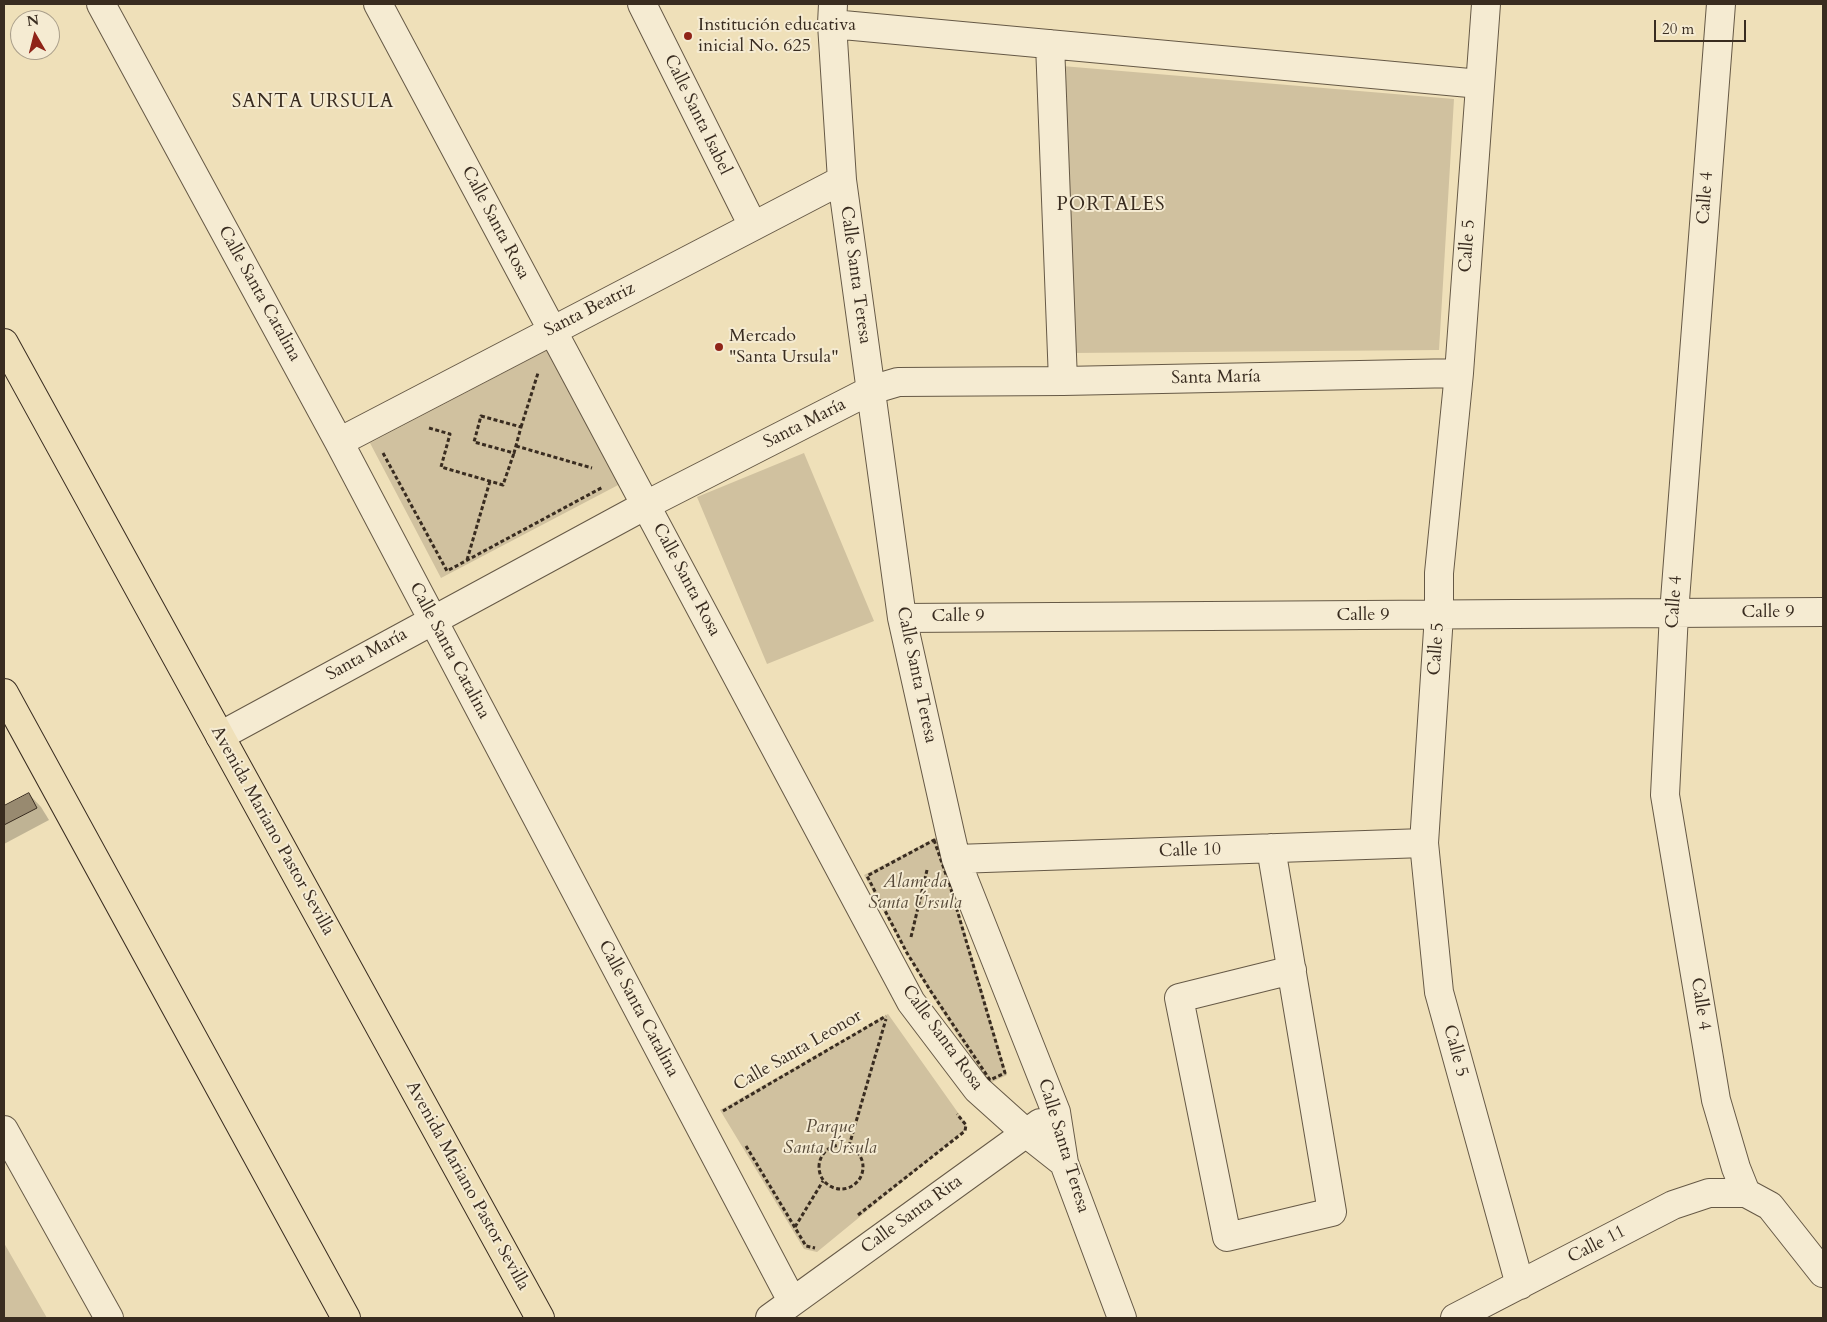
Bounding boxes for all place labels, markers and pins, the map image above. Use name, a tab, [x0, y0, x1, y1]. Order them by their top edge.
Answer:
place label: Institución educativa inicial No. 625	[698, 15, 856, 58]
marker: Institución educativa inicial No. 625	[682, 30, 694, 42]
place label: Mercado "Santa Ursula"	[729, 326, 839, 368]
marker: Mercado "Santa Ursula"	[713, 341, 725, 353]

